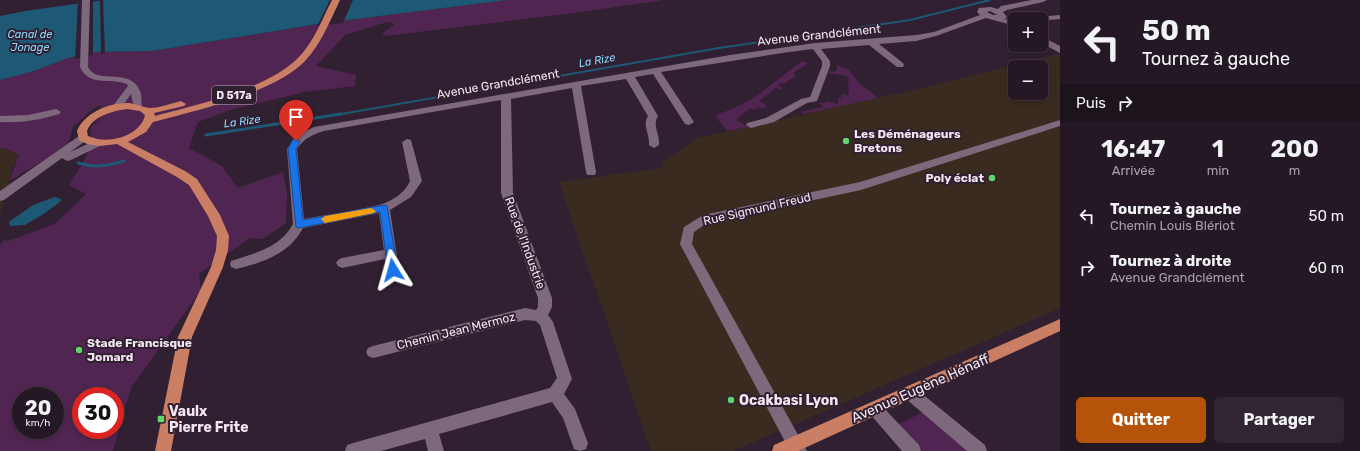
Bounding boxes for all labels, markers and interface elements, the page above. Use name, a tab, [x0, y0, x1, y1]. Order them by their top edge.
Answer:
map controls	[1008, 12, 1048, 100]
button: +	[1008, 12, 1048, 52]
text: 50 m	[1142, 14, 1211, 47]
icon: left	[1076, 16, 1128, 68]
street label: Avenue Grandclément	[757, 22, 882, 48]
water label: Canal de Jonage	[8, 28, 52, 54]
text: Tournez à gauche	[1142, 48, 1290, 70]
water label: La Rize	[578, 51, 616, 70]
button: −	[1008, 60, 1048, 100]
street label: Avenue Grandclément	[436, 66, 561, 102]
road number: D 517a	[212, 86, 256, 104]
icon: right	[1114, 92, 1136, 114]
text: Puis	[1076, 94, 1106, 112]
pin	[279, 100, 313, 141]
icon: arrive	[285, 106, 307, 128]
water label: La Rize	[223, 112, 261, 130]
place label: Les Déménageurs Bretons	[854, 127, 961, 155]
text: 16:47	[1101, 135, 1165, 163]
text: 1	[1212, 135, 1224, 163]
text: 200	[1270, 135, 1319, 163]
marker: Les Déménageurs Bretons	[841, 136, 851, 146]
text: Arrivée	[1112, 163, 1155, 178]
text: min	[1207, 163, 1229, 178]
text: m	[1289, 163, 1300, 178]
place label: Poly éclat	[926, 171, 984, 185]
marker: Poly éclat	[987, 173, 997, 183]
street label: Rue Sigmund Freud	[702, 190, 812, 228]
street label: Rue de l'Industrie	[502, 195, 548, 291]
text: Tournez à gauche	[1110, 200, 1241, 218]
icon: left	[1076, 205, 1098, 227]
text: 50 m	[1309, 207, 1344, 225]
text: Chemin Louis Blériot	[1110, 218, 1235, 233]
position arrow	[372, 249, 414, 291]
text: Tournez à droite	[1110, 252, 1231, 270]
icon: right	[1076, 257, 1098, 279]
text: 60 m	[1308, 259, 1344, 277]
text: Avenue Grandclément	[1110, 270, 1245, 285]
street label: Chemin Jean Mermoz	[395, 310, 517, 352]
place label: Stade Francisque Jomard	[87, 336, 192, 364]
marker: Stade Francisque Jomard	[74, 345, 84, 355]
street label: Avenue Eugène Hénaff	[849, 350, 992, 427]
speed limit sign: 30	[72, 387, 124, 439]
place label: Ocakbasi Lyon	[739, 392, 838, 409]
marker: Ocakbasi Lyon	[726, 395, 736, 405]
text: 20	[25, 396, 51, 420]
button: Quitter	[1076, 397, 1206, 443]
button: Partager	[1214, 397, 1344, 443]
place label: Vaulx Pierre Frite	[169, 403, 248, 436]
marker: Vaulx Pierre Frite	[156, 414, 166, 424]
text: km/h	[26, 417, 50, 429]

